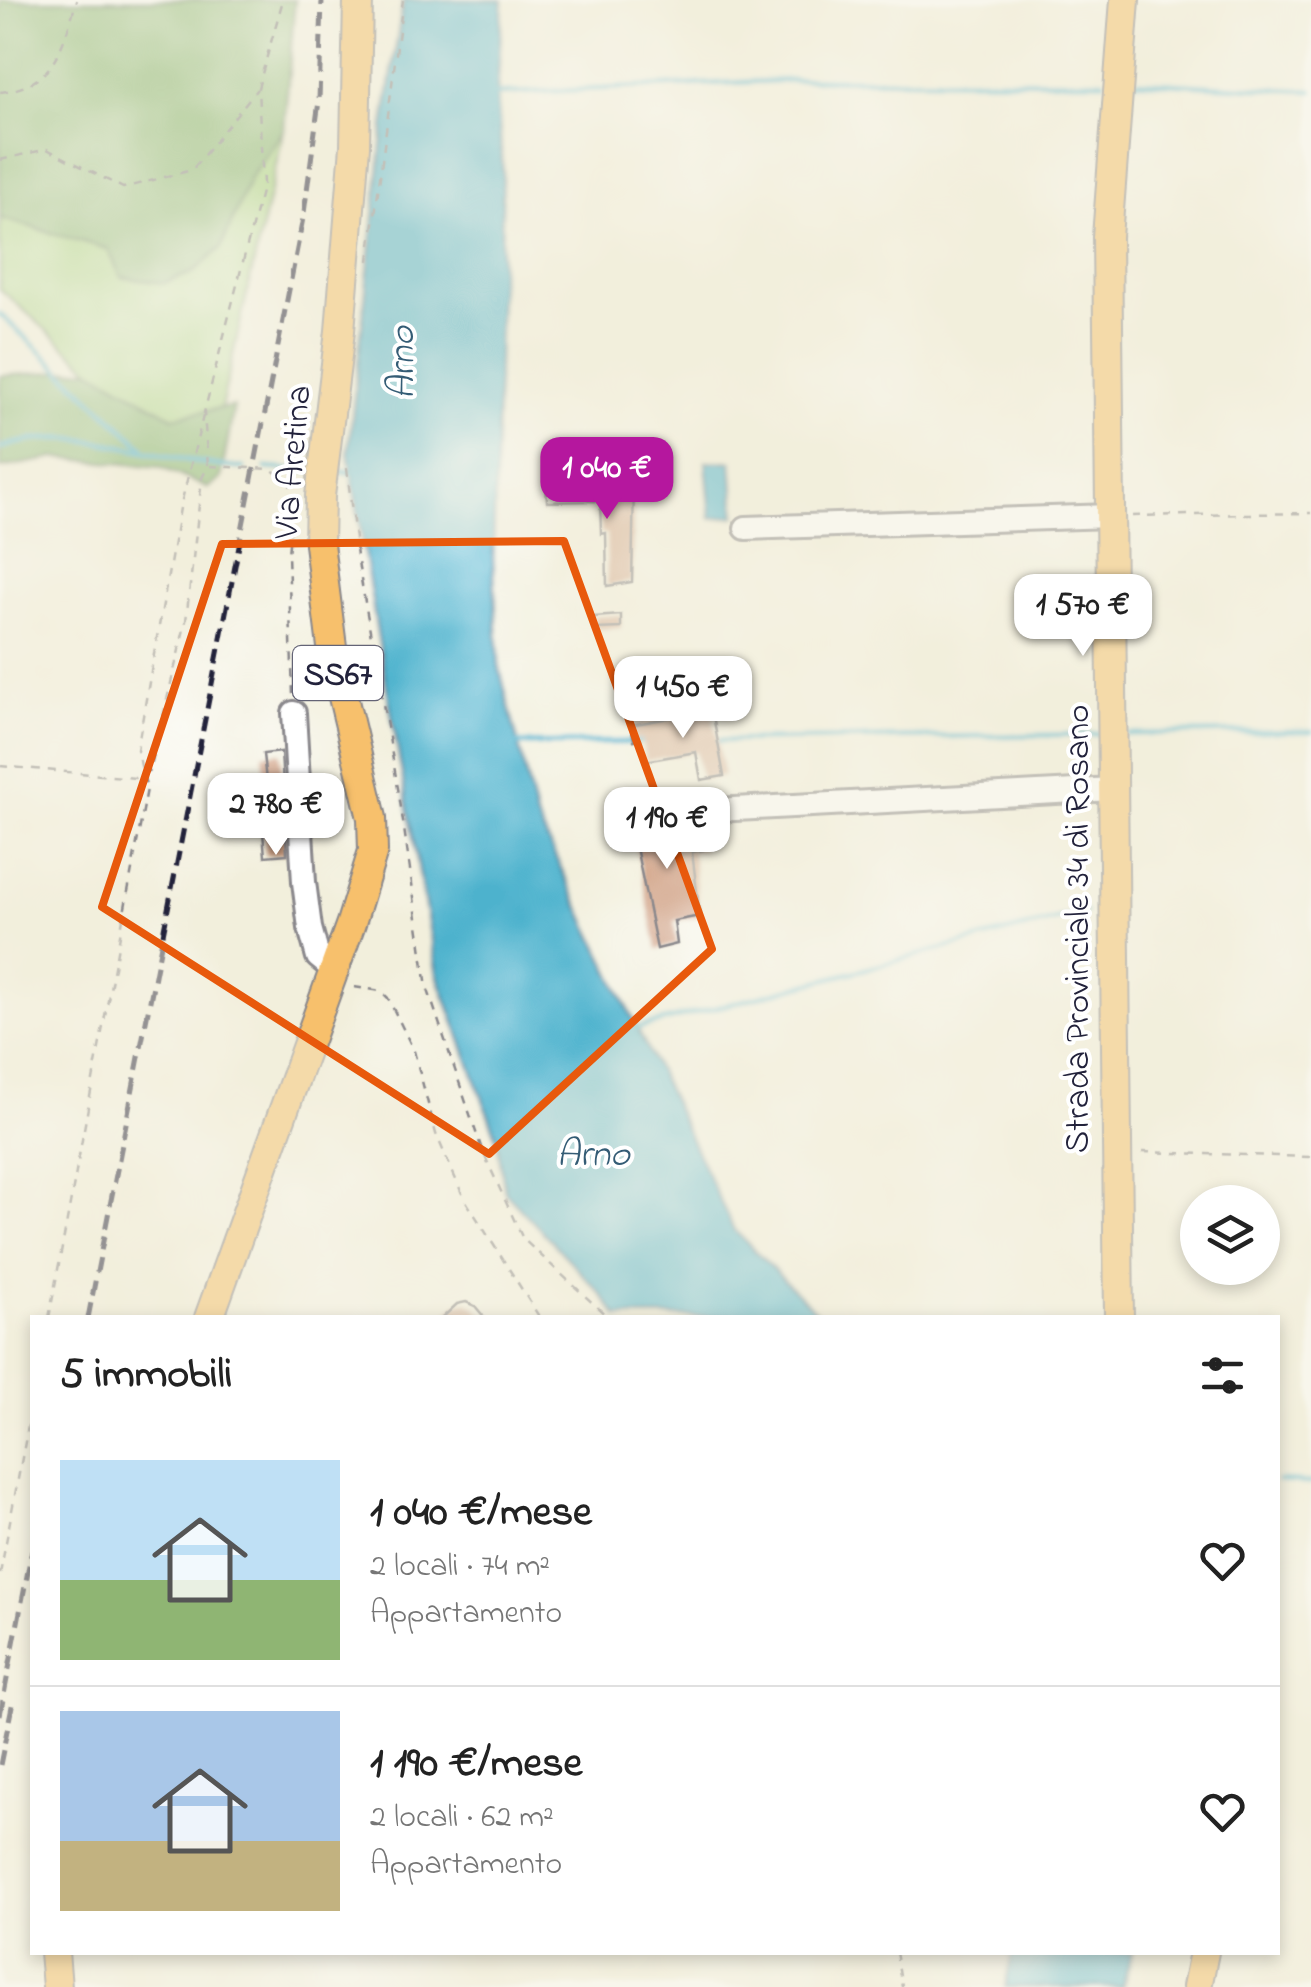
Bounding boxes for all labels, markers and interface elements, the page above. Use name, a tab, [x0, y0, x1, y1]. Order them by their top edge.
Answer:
water label: Arno	[376, 325, 432, 400]
street label: Via Aretina	[262, 383, 327, 542]
pin: 1 040 €	[515, 437, 699, 522]
text: 1 040 €	[562, 446, 652, 493]
pin: 1 570 €	[991, 574, 1175, 659]
text: 1 570 €	[1036, 583, 1130, 630]
road number: SS67	[293, 646, 383, 700]
pin: 1 450 €	[591, 656, 775, 741]
text: 1 450 €	[636, 665, 730, 712]
street label: Strada Provinciale 34 di Rosano	[1054, 705, 1105, 1153]
pin: 2 780 €	[184, 773, 368, 858]
text: 2 780 €	[229, 782, 323, 829]
pin: 1 190 €	[575, 787, 759, 872]
text: 1 190 €	[626, 796, 708, 843]
water label: Arno	[556, 1128, 631, 1184]
map controls	[1180, 1185, 1280, 1285]
button: layers	[1180, 1185, 1280, 1285]
text: 5 immobili	[60, 1345, 232, 1406]
icon: filters	[1195, 1348, 1250, 1403]
text: 1 040 €/mese	[370, 1483, 592, 1544]
icon: home	[140, 1500, 260, 1620]
icon: heart	[1195, 1533, 1250, 1588]
text: 2 locali · 74 m²	[370, 1544, 550, 1591]
text: Appartamento	[370, 1591, 562, 1638]
text: 1 190 €/mese	[370, 1734, 582, 1795]
icon: home	[140, 1751, 260, 1871]
icon: heart	[1195, 1784, 1250, 1839]
text: 2 locali · 62 m²	[370, 1795, 554, 1842]
text: Appartamento	[370, 1842, 562, 1889]

